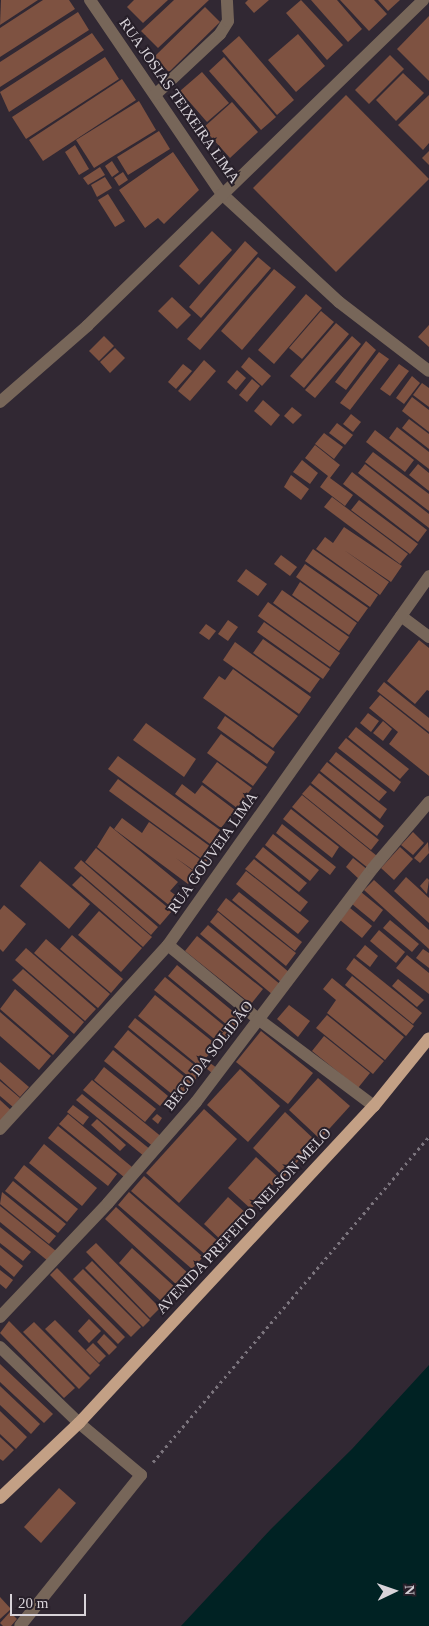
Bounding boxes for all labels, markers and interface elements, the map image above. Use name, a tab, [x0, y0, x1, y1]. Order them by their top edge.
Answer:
street label: RUA JOSIAS TEIXEIRA LIMA	[114, 14, 244, 188]
street label: RUA GOUVEIA LIMA	[164, 788, 262, 918]
street label: BECO DA SOLIDÃO	[160, 997, 258, 1115]
street label: AVENIDA PREFEITO NELSON MELO	[152, 1124, 336, 1318]
north arrow	[369, 1566, 419, 1616]
scale bar	[12, 1584, 89, 1616]
text: N	[402, 1585, 417, 1596]
text: 20 m	[18, 1595, 48, 1611]

